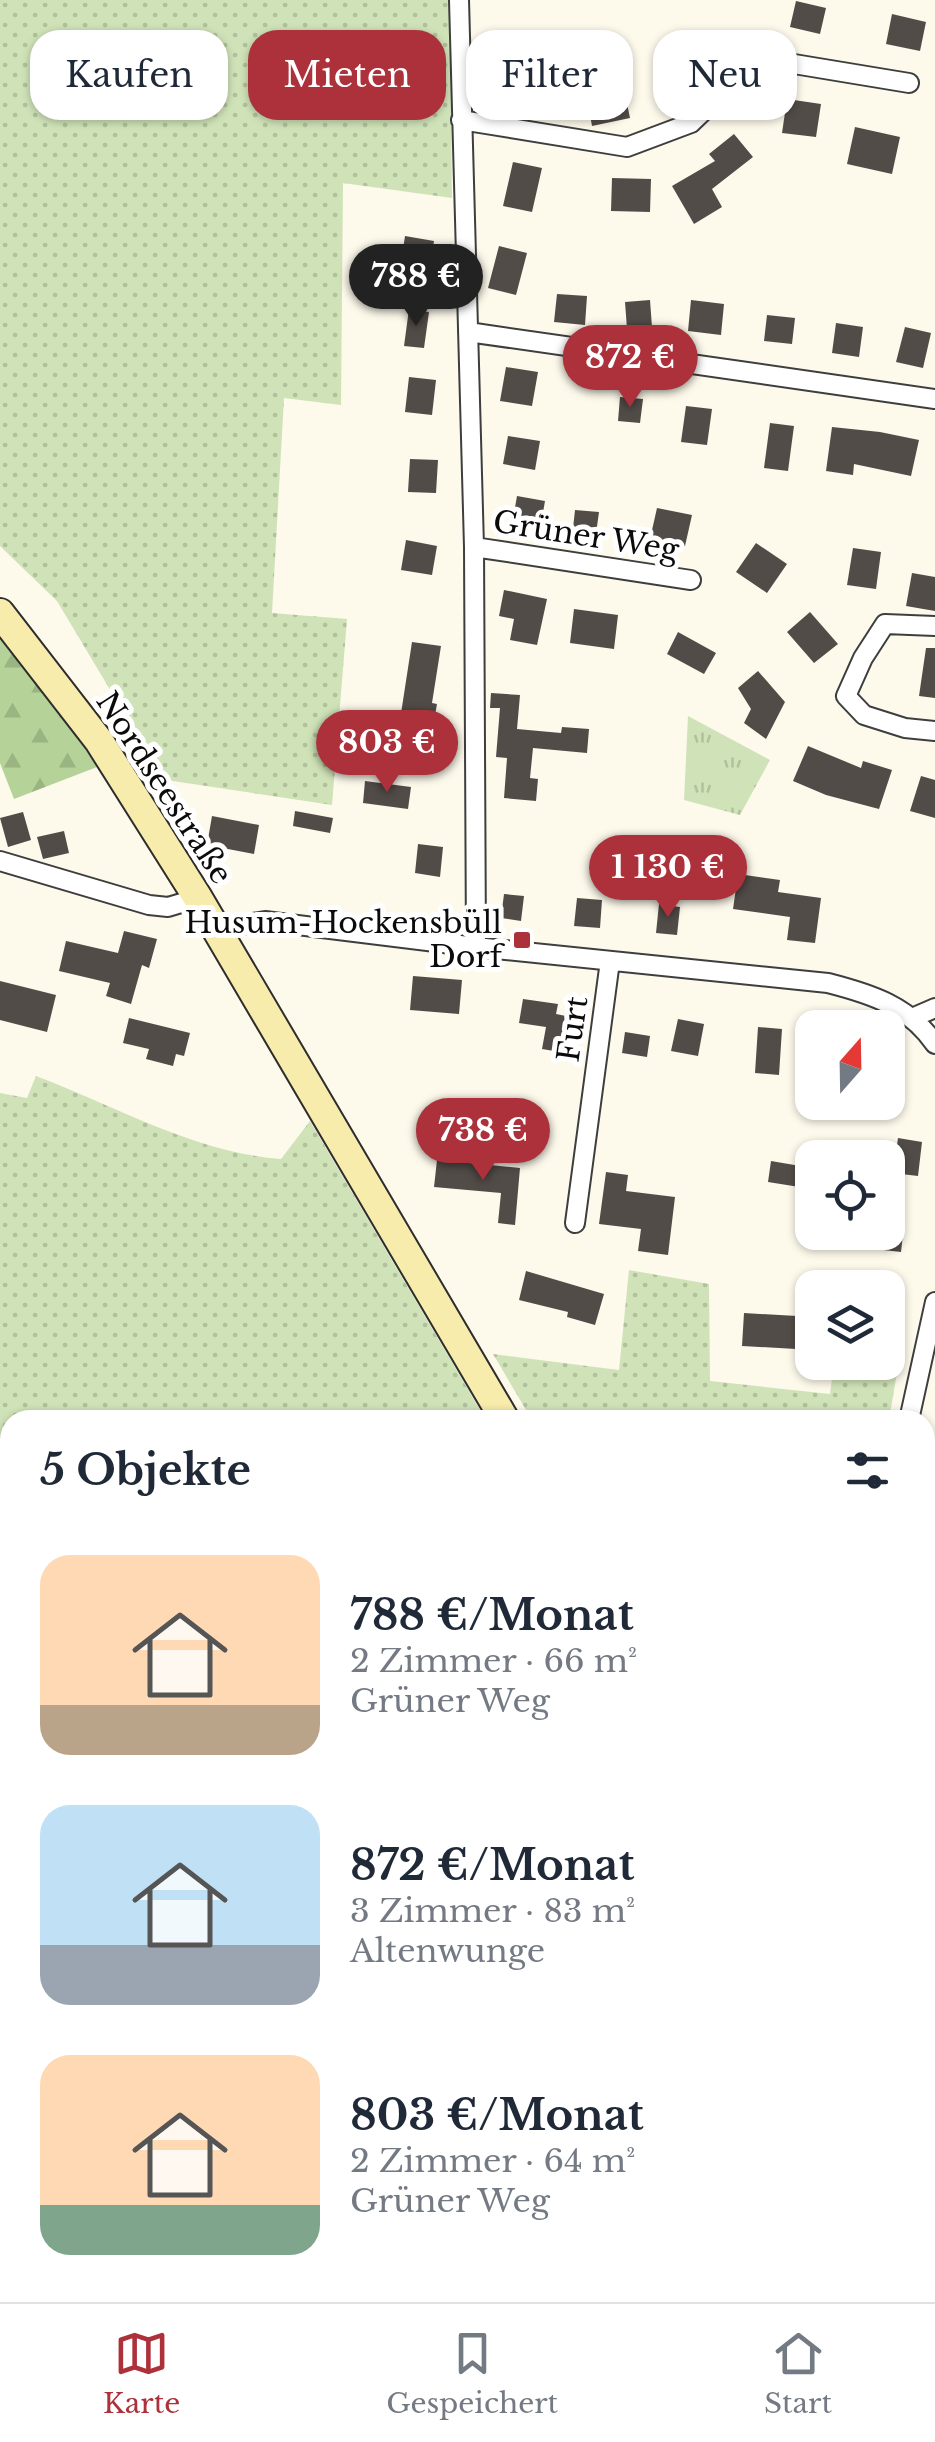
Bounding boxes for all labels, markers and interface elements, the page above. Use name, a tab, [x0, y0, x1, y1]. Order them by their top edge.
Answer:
chip: Kaufen	[30, 30, 228, 120]
chip: Mieten	[248, 30, 446, 120]
chip: Filter	[466, 30, 633, 120]
chip: Neu	[653, 30, 797, 120]
pin: 788 €	[346, 244, 486, 329]
text: 788 €	[371, 256, 461, 296]
pin: 872 €	[560, 325, 700, 410]
text: 872 €	[585, 337, 675, 377]
street label: Grüner Weg	[491, 503, 683, 569]
street label: Nordseestraße	[89, 685, 240, 891]
pin: 803 €	[317, 710, 457, 795]
text: 803 €	[338, 722, 436, 762]
pin: 1 130 €	[576, 835, 760, 920]
text: 1 130 €	[611, 847, 725, 887]
place label: Husum-Hockensbüll Dorf	[185, 904, 506, 975]
marker: Husum-Hockensbüll Dorf	[511, 929, 533, 951]
street label: Furt	[550, 993, 595, 1064]
north arrow	[795, 1010, 905, 1120]
map controls	[795, 1010, 905, 1380]
pin: 738 €	[413, 1098, 553, 1183]
text: 738 €	[438, 1110, 528, 1150]
button: locate	[795, 1140, 905, 1250]
button: layers	[795, 1270, 905, 1380]
icon: filters	[840, 1443, 895, 1498]
text: 5 Objekte	[40, 1444, 251, 1496]
text: 788 €/Monat	[350, 1589, 634, 1641]
icon: home	[120, 1595, 240, 1715]
text: 2 Zimmer · 66 m²	[350, 1641, 637, 1681]
text: Grüner Weg	[350, 1681, 550, 1721]
text: 872 €/Monat	[350, 1839, 634, 1891]
icon: home	[120, 1845, 240, 1965]
text: 3 Zimmer · 83 m²	[350, 1891, 635, 1931]
text: Altenwunge	[350, 1931, 545, 1971]
text: 803 €/Monat	[350, 2089, 644, 2141]
icon: home	[120, 2095, 240, 2215]
text: 2 Zimmer · 64 m²	[350, 2141, 635, 2181]
text: Grüner Weg	[350, 2181, 550, 2221]
tab: Karte	[103, 2326, 180, 2421]
tab: Gespeichert	[386, 2326, 558, 2421]
tab: Start	[764, 2326, 832, 2421]

